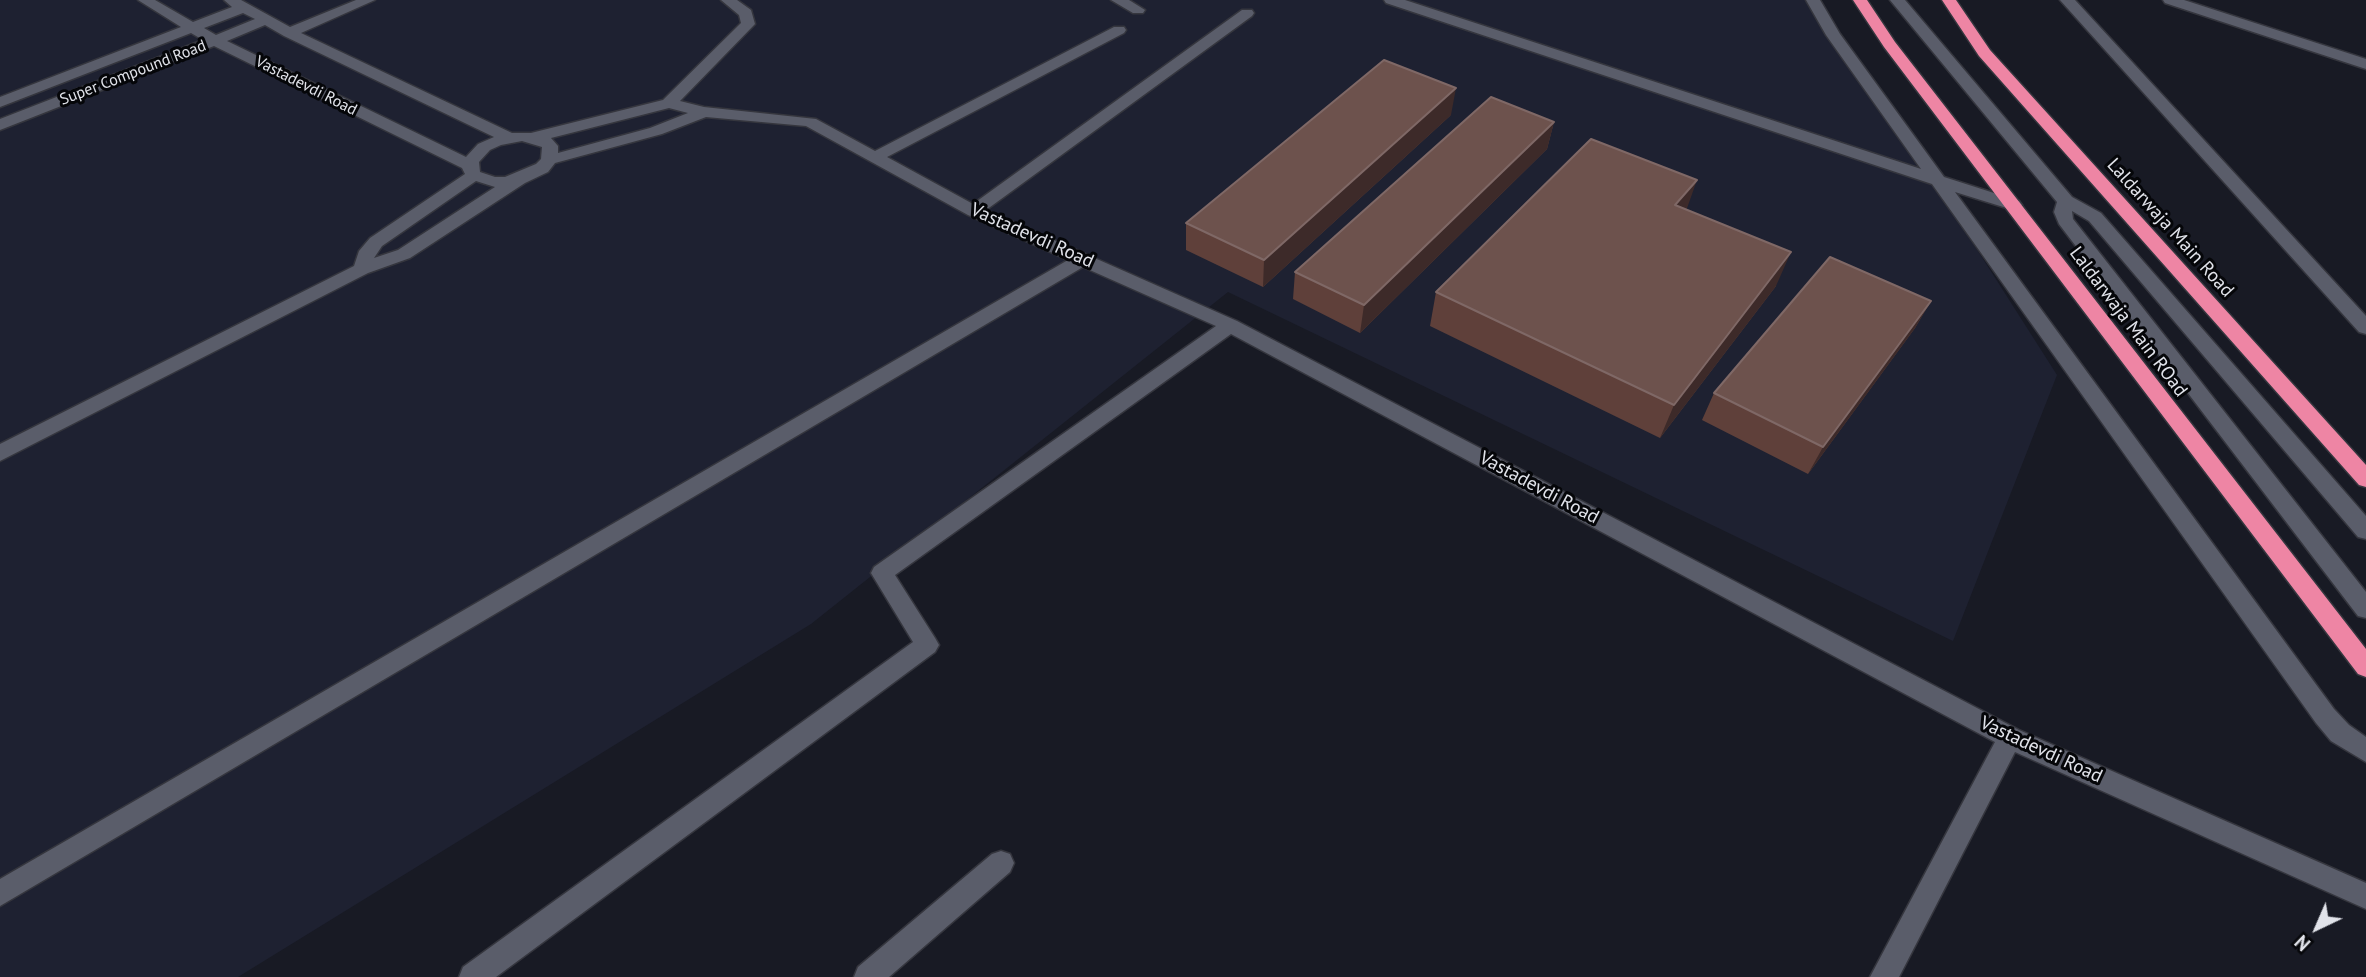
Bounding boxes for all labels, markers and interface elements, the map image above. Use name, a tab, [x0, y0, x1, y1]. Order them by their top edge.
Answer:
street label: Super Compound Road	[57, 36, 209, 110]
street label: Vastadevdi Road	[252, 52, 360, 120]
street label: Laldarwaja Main Road	[2102, 154, 2238, 302]
street label: Vastadevdi Road	[967, 199, 1097, 273]
street label: Laldarwaja Main ROad	[2064, 243, 2192, 401]
street label: Vastadevdi Road	[1475, 447, 1603, 529]
street label: Vastadevdi Road	[1976, 712, 2106, 788]
north arrow	[2282, 893, 2352, 963]
text: N	[2290, 930, 2315, 956]

